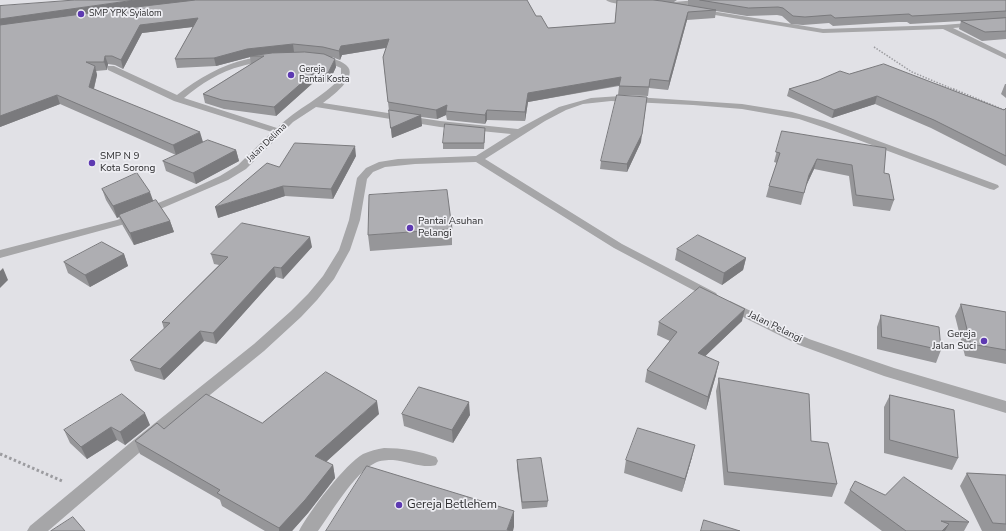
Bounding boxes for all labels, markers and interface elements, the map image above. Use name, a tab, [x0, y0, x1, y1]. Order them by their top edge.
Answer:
marker: SMP YPK Syialom	[76, 9, 86, 19]
place label: SMP YPK Syialom	[89, 9, 162, 19]
place label: Gereja Pantai Kosta	[299, 65, 349, 86]
marker: Gereja Pantai Kosta	[286, 70, 296, 80]
street label: Jalan Delima	[245, 121, 289, 165]
place label: SMP N 9 Kota Sorong	[100, 151, 155, 174]
marker: SMP N 9 Kota Sorong	[87, 158, 97, 168]
place label: Pantai Asuhan Pelangi	[418, 216, 483, 240]
marker: Pantai Asuhan Pelangi	[405, 223, 415, 233]
street label: Jalan Pelangi	[746, 309, 804, 345]
place label: Gereja Jalan Suci	[932, 329, 976, 352]
marker: Gereja Jalan Suci	[979, 336, 989, 346]
place label: Gereja Betlehem	[407, 498, 497, 512]
marker: Gereja Betlehem	[394, 500, 404, 510]

